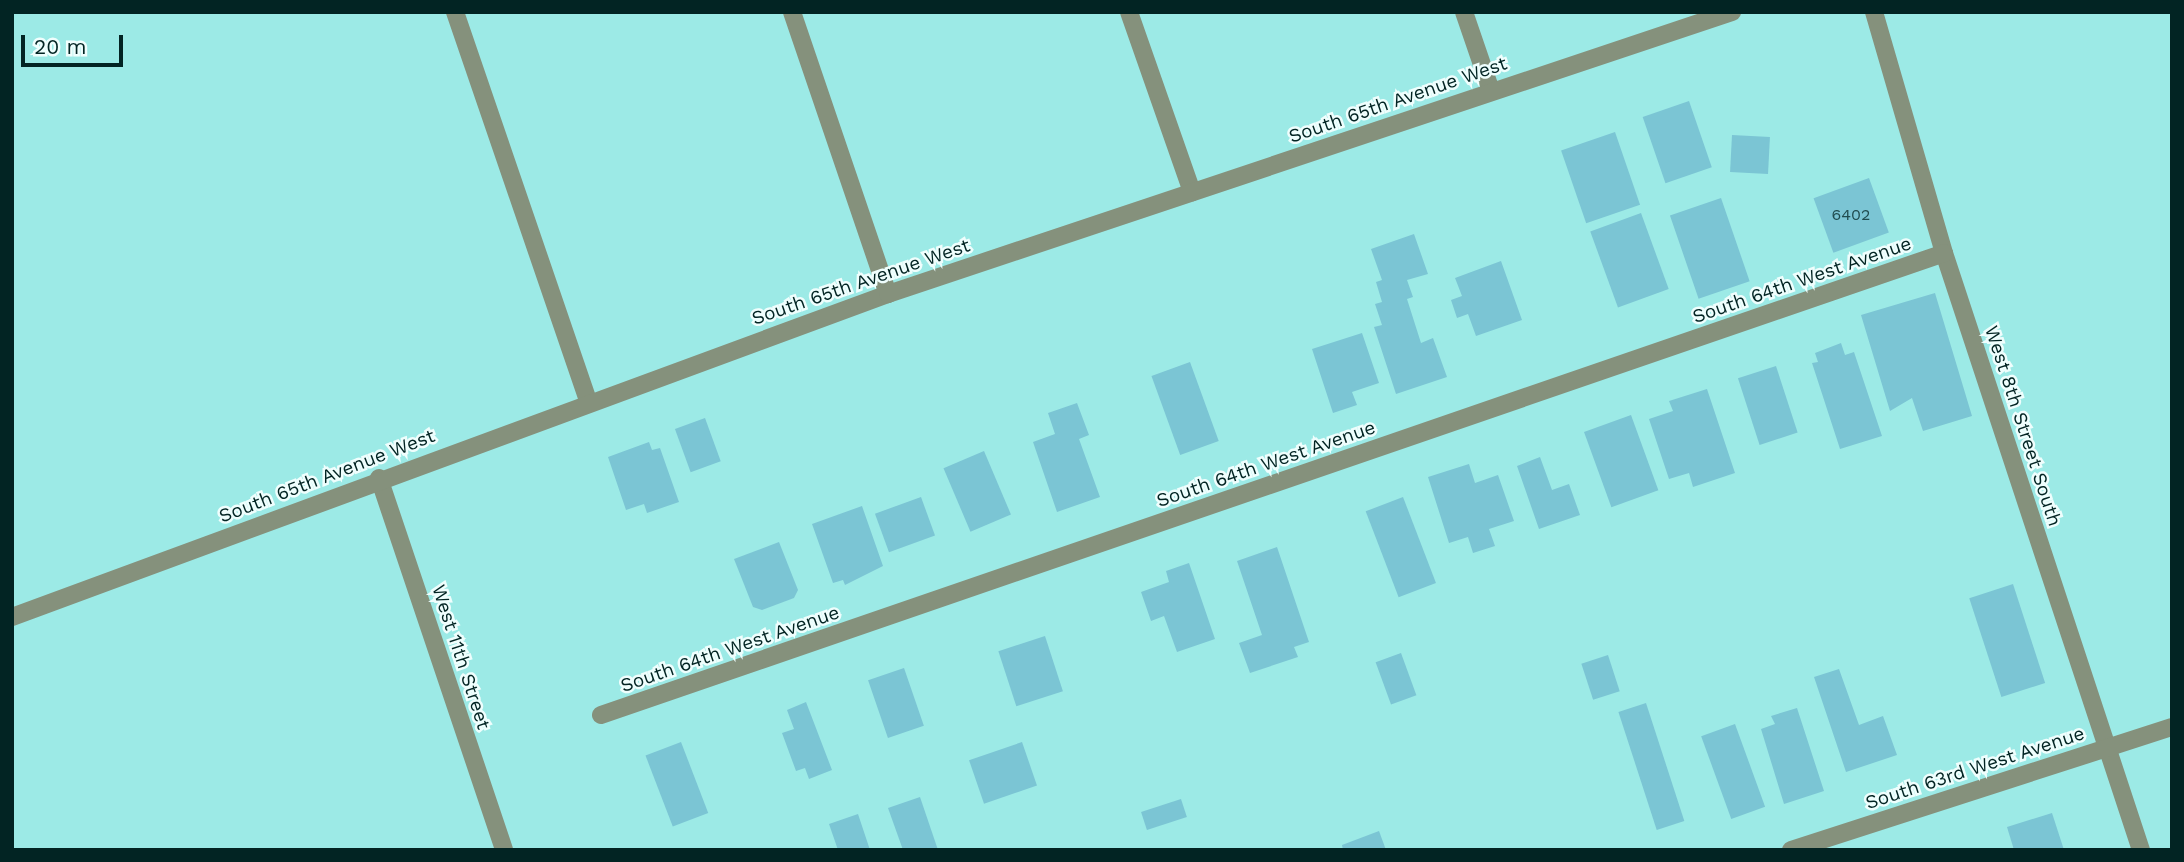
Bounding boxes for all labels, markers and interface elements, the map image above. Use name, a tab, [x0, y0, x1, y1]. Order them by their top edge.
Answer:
scale bar	[24, 21, 126, 65]
text: 20 m	[34, 34, 86, 59]
street label: South 65th Avenue West	[1285, 52, 1511, 148]
house number: 6402	[1832, 205, 1870, 225]
street label: South 64th West Avenue	[1689, 232, 1915, 328]
street label: South 65th Avenue West	[748, 234, 974, 330]
street label: West 8th Street South	[1980, 323, 2066, 529]
street label: South 64th West Avenue	[1153, 416, 1379, 512]
street label: South 65th Avenue West	[215, 424, 439, 528]
street label: West 11th Street	[427, 582, 495, 732]
street label: South 64th West Avenue	[617, 601, 843, 697]
street label: South 63rd West Avenue	[1862, 722, 2088, 814]

